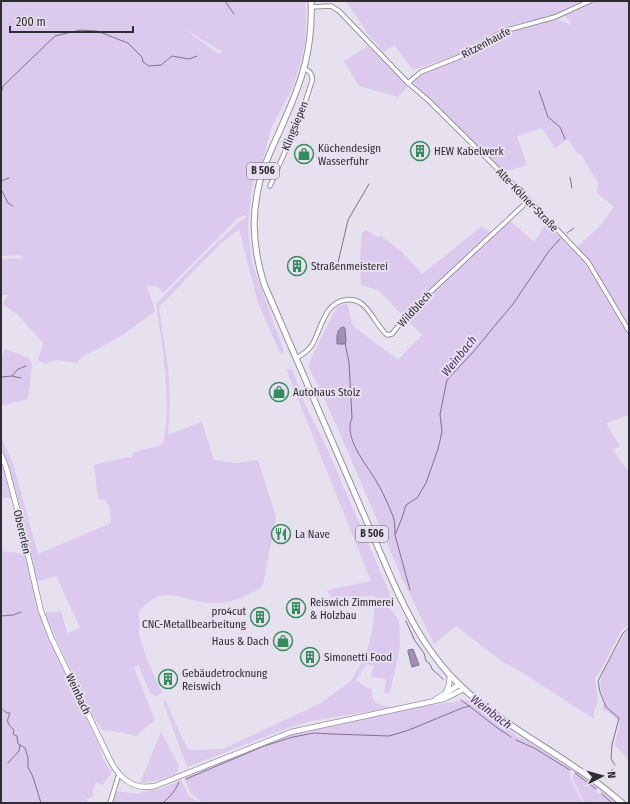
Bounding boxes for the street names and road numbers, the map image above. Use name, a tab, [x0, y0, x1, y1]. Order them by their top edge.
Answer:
street label: Ritzenhaufe	[459, 25, 513, 61]
street label: Klingsiepen	[279, 99, 311, 153]
road number: B 506	[247, 163, 279, 179]
street label: Alte-Kölner-Straße	[493, 165, 561, 235]
street label: Wildblech	[395, 288, 435, 330]
street label: Obererlen	[11, 509, 33, 555]
road number: B 506	[356, 526, 388, 542]
street label: Weinbach	[63, 671, 93, 717]

